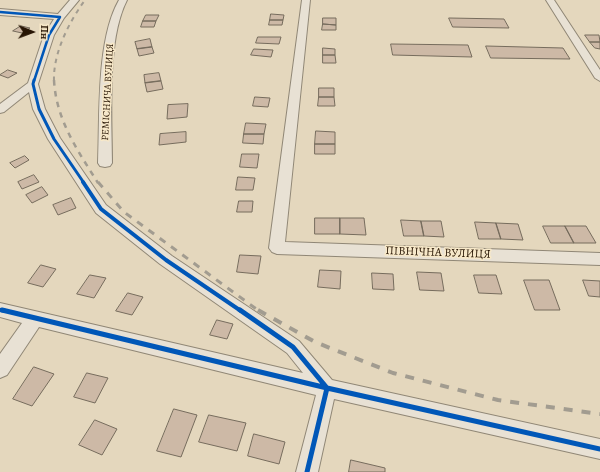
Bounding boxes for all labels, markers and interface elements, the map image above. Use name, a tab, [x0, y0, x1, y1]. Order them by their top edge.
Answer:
north arrow	[12, 12, 52, 52]
text: Пн	[37, 25, 52, 40]
street label: РЕМІСНИЧА ВУЛИЦЯ	[99, 43, 117, 141]
street label: ПІВНІЧНА ВУЛИЦЯ	[385, 244, 491, 262]

